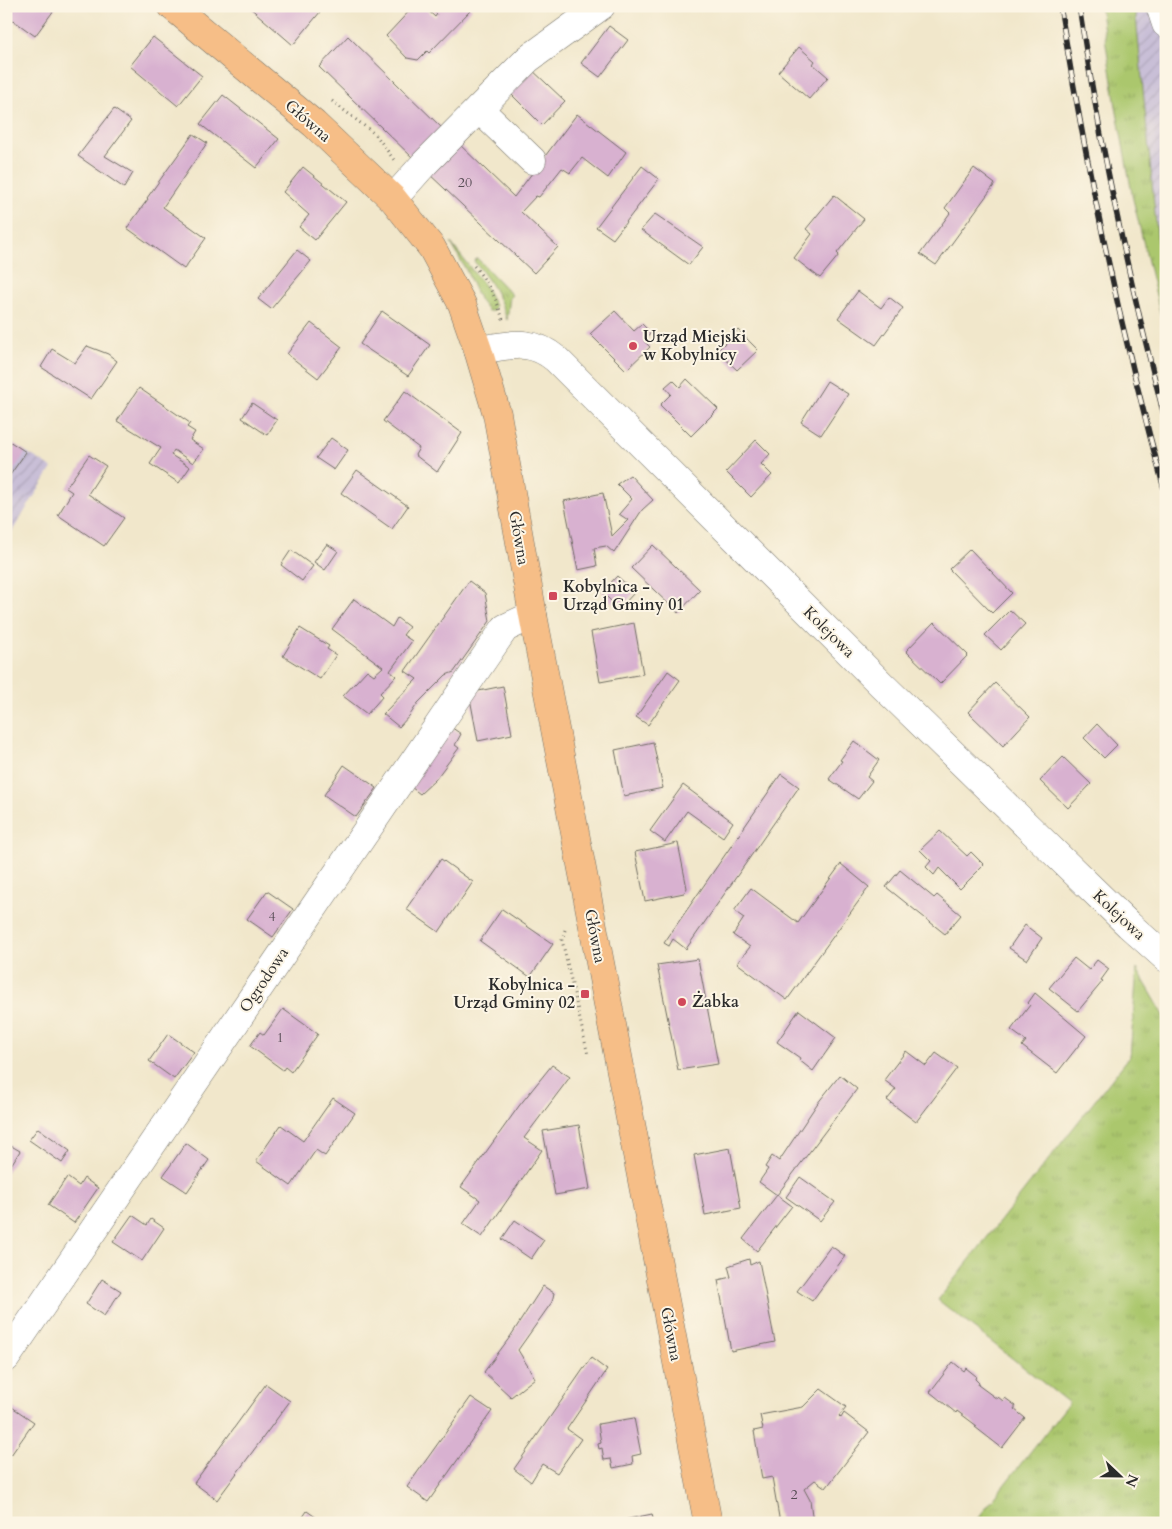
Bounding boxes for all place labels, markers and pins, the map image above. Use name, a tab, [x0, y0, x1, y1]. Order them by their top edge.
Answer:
place label: Urząd Miejski w Kobylnicy	[643, 326, 746, 366]
marker: Urząd Miejski w Kobylnicy	[627, 340, 639, 352]
place label: Kobylnica - Urząd Gminy 01	[563, 576, 685, 616]
marker: Kobylnica - Urząd Gminy 01	[547, 590, 559, 602]
place label: Kobylnica - Urząd Gminy 02	[453, 974, 575, 1014]
marker: Kobylnica - Urząd Gminy 02	[579, 988, 591, 1000]
place label: Żabka	[692, 990, 739, 1013]
marker: Żabka	[676, 996, 688, 1008]

